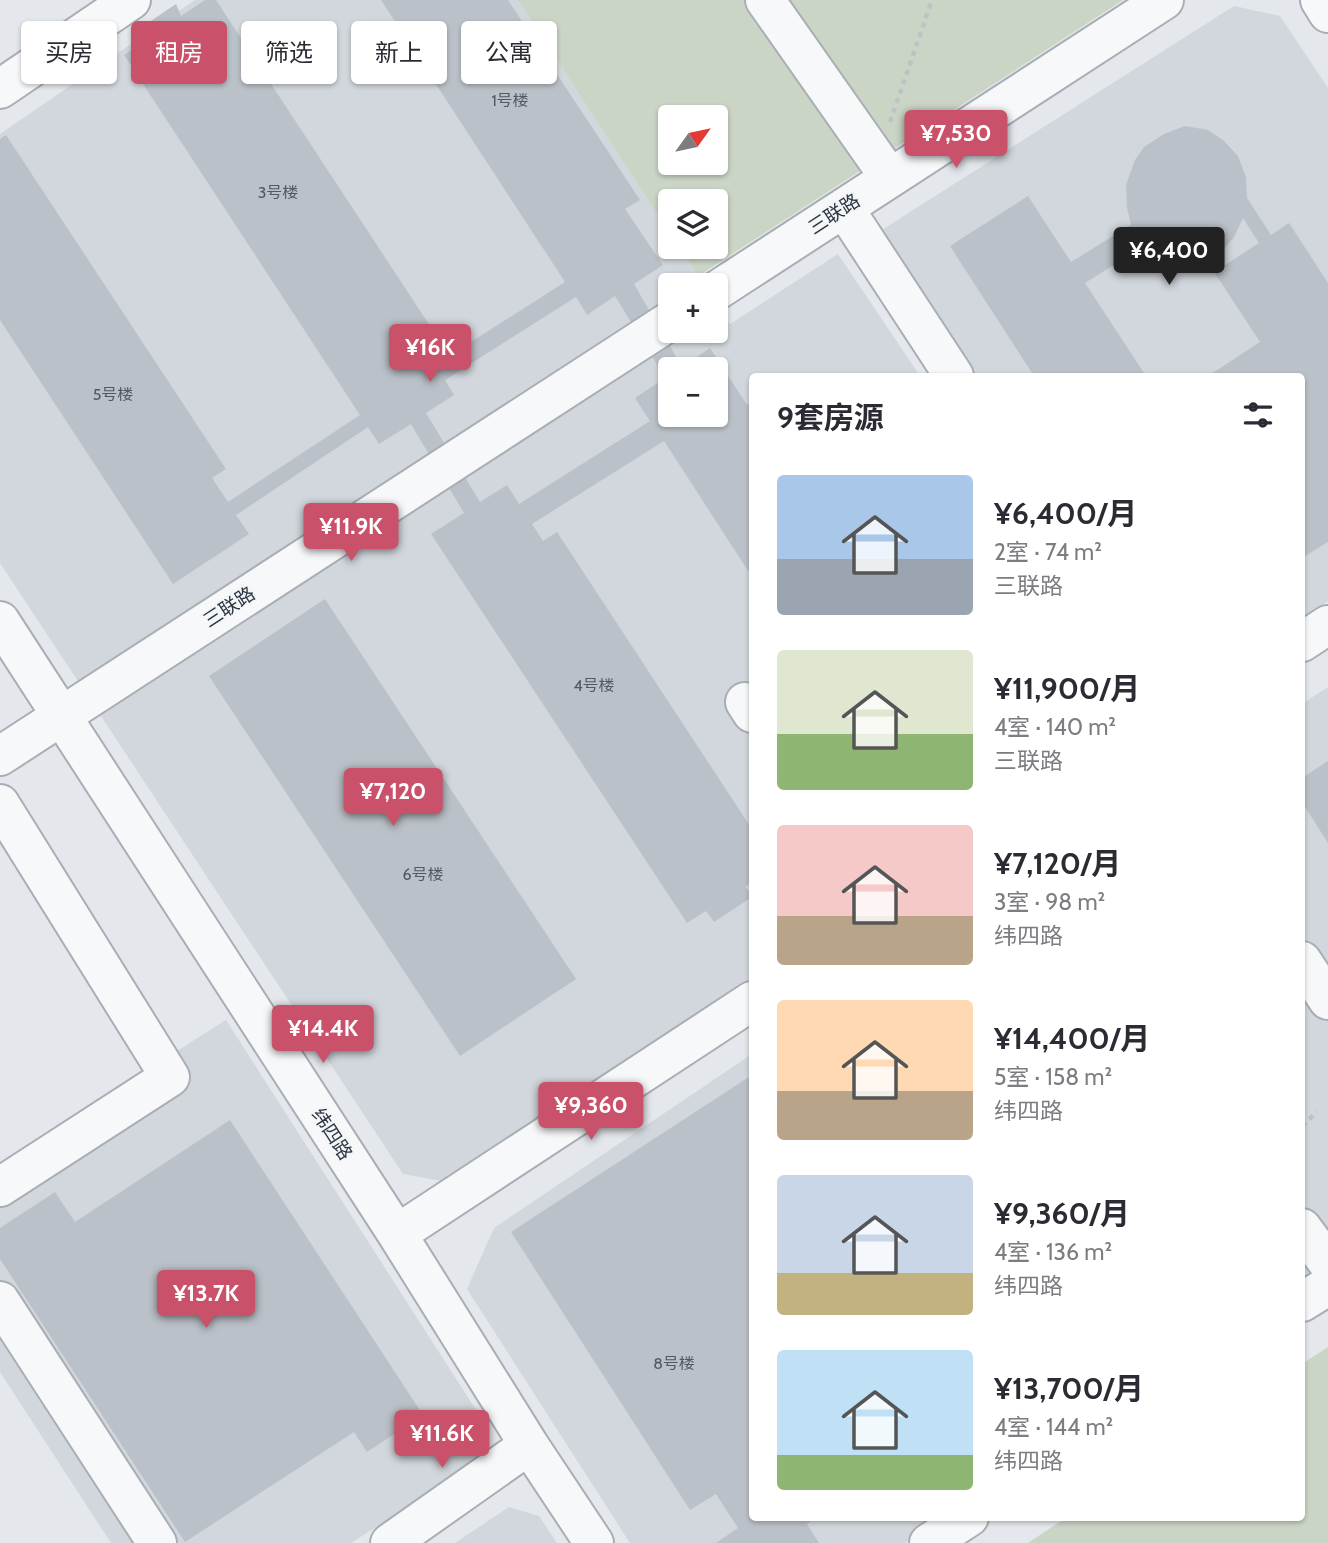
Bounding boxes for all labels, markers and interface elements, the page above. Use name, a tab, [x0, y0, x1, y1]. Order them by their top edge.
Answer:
chip: 买房	[21, 21, 117, 84]
chip: 租房	[131, 21, 227, 84]
chip: 筛选	[241, 21, 337, 84]
chip: 新上	[351, 21, 447, 84]
chip: 公寓	[461, 21, 557, 84]
house number: 1号楼	[491, 91, 529, 110]
north arrow	[658, 105, 728, 175]
map controls	[658, 105, 728, 427]
pin: ¥7,530	[899, 110, 1013, 170]
text: ¥7,530	[920, 119, 992, 147]
house number: 3号楼	[258, 183, 298, 202]
button: layers	[658, 189, 728, 259]
street label: 三联路	[804, 189, 864, 239]
pin: ¥6,400	[1112, 228, 1226, 287]
text: ¥6,400	[1130, 236, 1208, 264]
button: +	[658, 273, 728, 343]
pin: ¥16K	[389, 324, 471, 384]
text: ¥16K	[405, 333, 455, 361]
button: −	[658, 357, 728, 427]
house number: 5号楼	[93, 385, 133, 404]
icon: filters	[1239, 396, 1277, 434]
text: 9套房源	[777, 399, 884, 436]
text: ¥6,400/月	[994, 495, 1137, 532]
icon: home	[833, 503, 917, 587]
pin: ¥11.9K	[294, 504, 408, 563]
text: ¥11.9K	[320, 512, 382, 540]
text: 2室 · 74 m²	[994, 538, 1102, 566]
text: 三联路	[994, 572, 1063, 600]
street label: 三联路	[199, 582, 259, 632]
text: ¥11,900/月	[994, 670, 1140, 707]
house number: 4号楼	[573, 676, 615, 695]
icon: home	[833, 678, 917, 762]
text: 4室 · 140 m²	[994, 713, 1116, 741]
text: 三联路	[994, 747, 1063, 775]
pin: ¥7,120	[336, 768, 450, 828]
text: ¥7,120	[360, 777, 426, 805]
text: ¥7,120/月	[994, 845, 1121, 882]
icon: home	[833, 853, 917, 937]
house number: 6号楼	[402, 865, 444, 884]
text: 3室 · 98 m²	[994, 888, 1105, 916]
text: 纬四路	[994, 922, 1063, 950]
pin: ¥14.4K	[266, 1006, 380, 1065]
text: ¥14.4K	[288, 1014, 358, 1042]
text: ¥14,400/月	[994, 1020, 1150, 1057]
icon: home	[833, 1028, 917, 1112]
text: 5室 · 158 m²	[994, 1063, 1112, 1091]
pin: ¥9,360	[534, 1082, 648, 1142]
text: ¥9,360	[554, 1091, 628, 1119]
text: 纬四路	[994, 1097, 1063, 1125]
street label: 纬四路	[307, 1104, 357, 1164]
text: ¥9,360/月	[994, 1195, 1130, 1232]
icon: home	[833, 1203, 917, 1287]
text: 4室 · 136 m²	[994, 1238, 1112, 1266]
pin: ¥13.7K	[149, 1270, 263, 1330]
text: 纬四路	[994, 1272, 1063, 1300]
text: ¥13.7K	[173, 1279, 239, 1307]
house number: 8号楼	[653, 1354, 695, 1373]
text: ¥13,700/月	[994, 1370, 1144, 1407]
icon: home	[833, 1378, 917, 1462]
pin: ¥11.6K	[385, 1410, 499, 1470]
text: 4室 · 144 m²	[994, 1413, 1113, 1441]
text: ¥11.6K	[410, 1419, 474, 1447]
text: 纬四路	[994, 1447, 1063, 1475]

